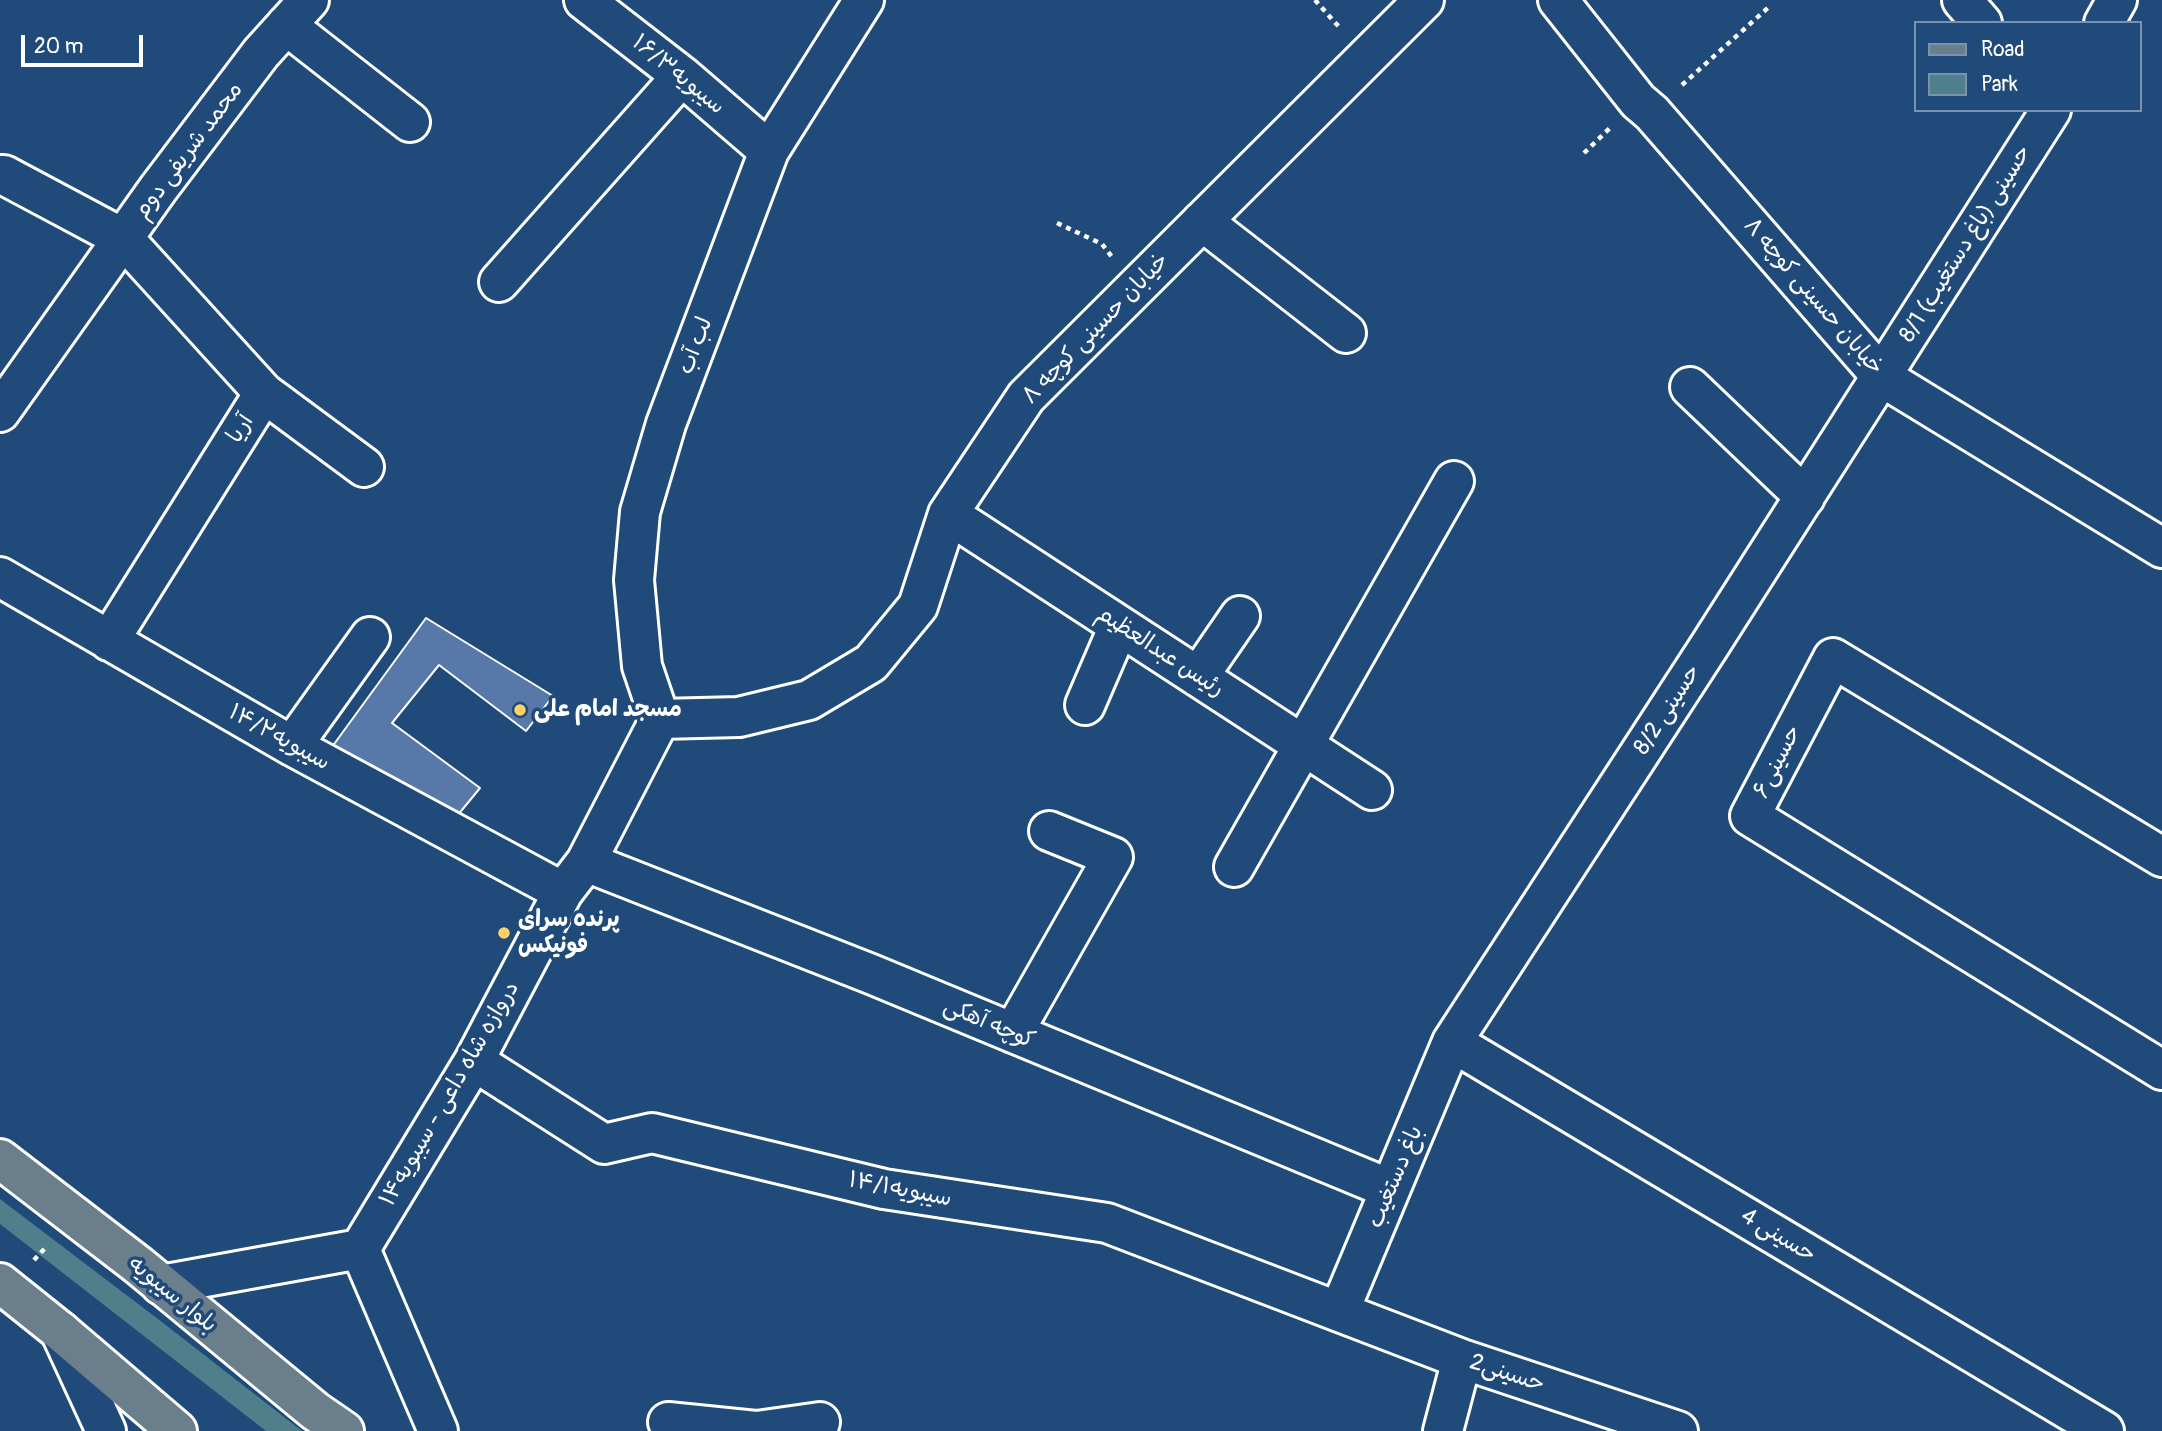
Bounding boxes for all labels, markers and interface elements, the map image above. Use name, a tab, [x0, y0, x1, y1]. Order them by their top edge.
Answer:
scale bar	[24, 21, 147, 65]
legend	[1913, 21, 2141, 112]
street label: سیبویه۱۶/۳	[626, 29, 730, 121]
text: 20 m	[34, 33, 83, 60]
text: Road	[1981, 36, 2025, 63]
text: Park	[1981, 71, 2018, 98]
street label: محمد شریفی دوم	[129, 77, 249, 225]
street label: 8/1 حسینی (باغ دستغیب)	[1894, 140, 2038, 348]
street label: خیابان حسینی کوچه ۸	[1737, 213, 1889, 381]
street label: خیابان حسینی کوچه ۸	[1017, 248, 1175, 410]
street label: لب آب	[673, 314, 719, 378]
street label: آریا	[222, 409, 260, 449]
street label: رئیس عبدالعظیم	[1091, 600, 1229, 704]
street label: 8/2 حسینی	[1629, 660, 1707, 760]
place label: مسجد امام علی	[534, 696, 682, 724]
street label: سیبویه۱۴/۲	[223, 699, 335, 777]
marker: مسجد امام علی	[512, 702, 528, 718]
street label: حسینی۶	[1748, 721, 1808, 803]
place label: پرنده سرای فونیکس	[518, 906, 620, 960]
marker: پرنده سرای فونیکس	[496, 925, 512, 941]
street label: دروازه شاه داعی - سیبویه۱۴	[374, 977, 526, 1211]
street label: کوچه آهکی	[939, 992, 1039, 1056]
street label: باغ دستغیب	[1362, 1122, 1430, 1232]
street label: سیبویه۱۴/۱	[846, 1166, 954, 1214]
street label: حسینی 4	[1735, 1203, 1821, 1269]
street label: بلوار سیبویه	[122, 1251, 222, 1339]
street label: حسینی2	[1466, 1349, 1548, 1399]

